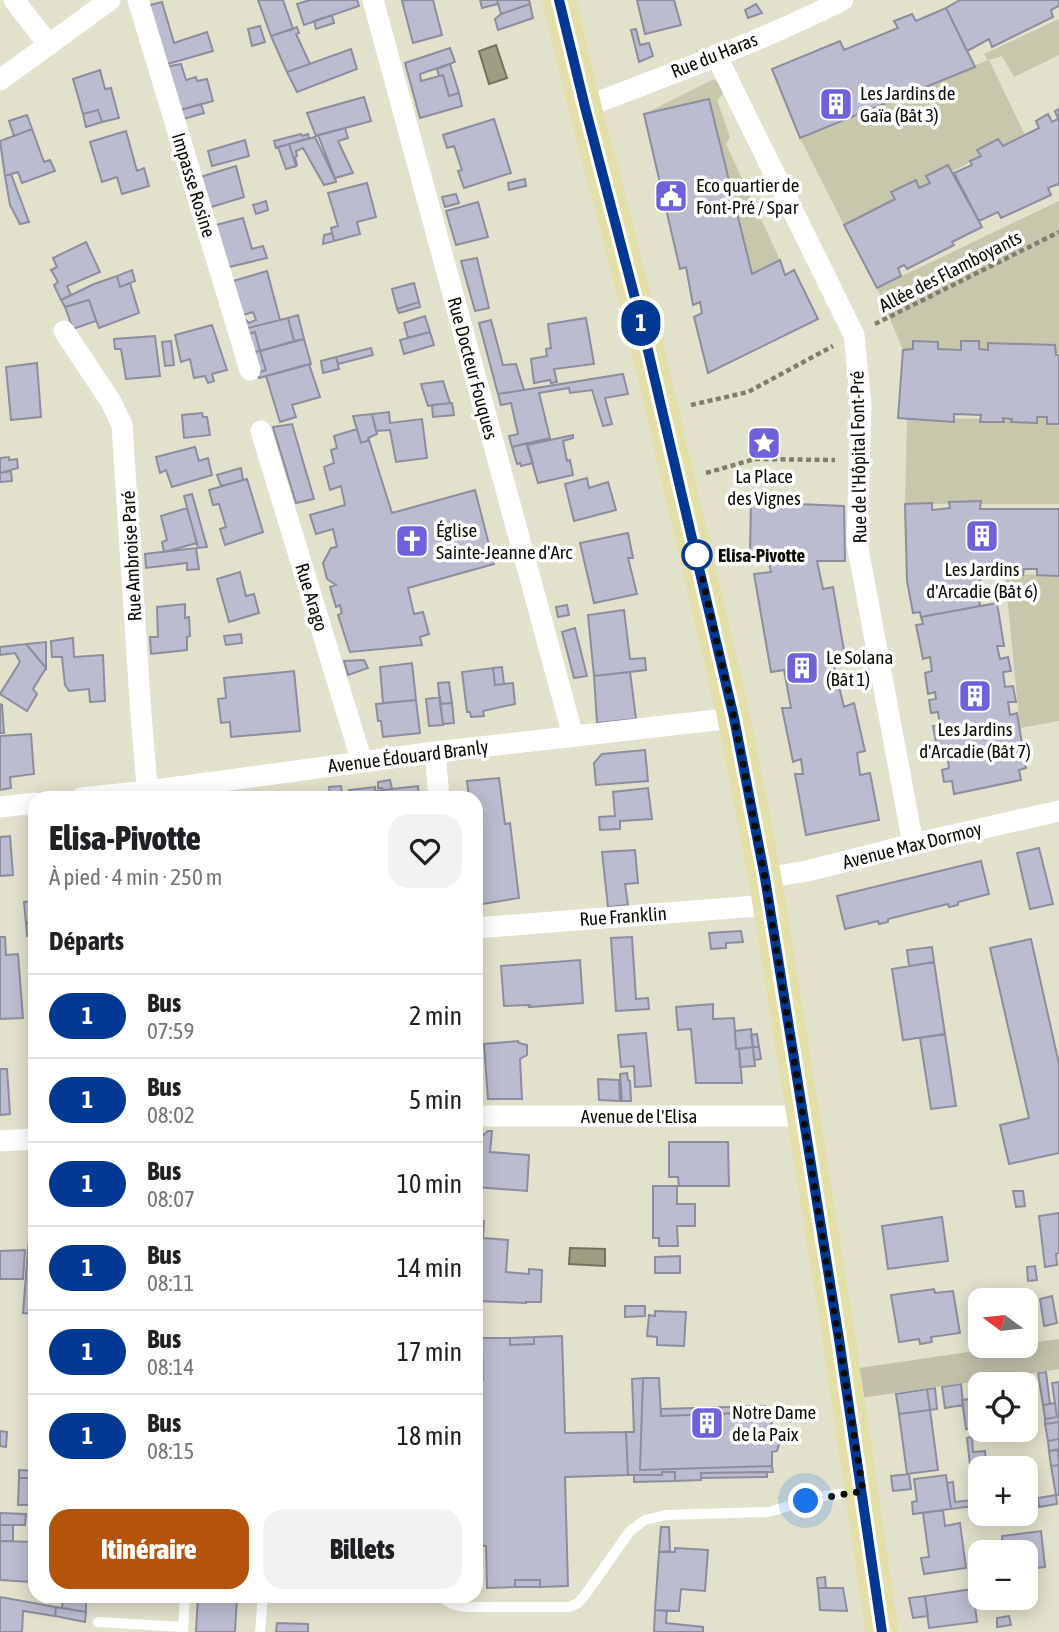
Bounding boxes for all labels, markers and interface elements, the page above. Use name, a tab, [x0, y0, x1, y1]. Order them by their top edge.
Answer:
street label: Rue du Haras	[668, 28, 761, 82]
place label: Les Jardins de Gaïa (Bât 3)	[860, 82, 955, 126]
building icon: Les Jardins de Gaïa (Bât 3)	[817, 85, 855, 123]
street label: Impasse Rosine	[168, 130, 220, 240]
place label: Eco quartier de Font-Pré / Spar	[696, 174, 799, 218]
public building icon: Eco quartier de Font-Pré / Spar	[652, 177, 690, 215]
street label: Allée des Flamboyants	[875, 225, 1025, 316]
street label: Rue Docteur Fouques	[443, 294, 503, 442]
line badge: 1	[618, 300, 664, 346]
text: 1	[635, 309, 647, 336]
street label: Rue de l'Hôpital Font-Pré	[845, 370, 871, 544]
place icon: La Place des Vignes	[745, 424, 783, 462]
place label: La Place des Vignes	[727, 465, 801, 509]
street label: Rue Ambroise Paré	[117, 490, 145, 622]
building icon: Les Jardins d'Arcadie (Bât 6)	[963, 517, 1001, 555]
place label: Église Sainte-Jeanne d'Arc	[436, 519, 573, 563]
church icon: Église Sainte-Jeanne d'Arc	[393, 522, 431, 560]
marker: Elisa-Pivotte	[682, 540, 712, 570]
place label: Elisa-Pivotte	[718, 544, 806, 566]
place label: Les Jardins d'Arcadie (Bât 6)	[926, 558, 1038, 602]
street label: Rue Arago	[291, 560, 333, 634]
place label: Le Solana (Bât 1)	[826, 646, 893, 690]
building icon: Le Solana (Bât 1)	[783, 649, 821, 687]
building icon: Les Jardins d'Arcadie (Bât 7)	[956, 677, 994, 715]
place label: Les Jardins d'Arcadie (Bât 7)	[919, 718, 1031, 762]
street label: Avenue Édouard Branly	[327, 735, 490, 777]
button: heart	[388, 814, 462, 888]
street label: Avenue Max Dormoy	[840, 817, 984, 873]
text: Elisa-Pivotte	[49, 819, 201, 857]
text: À pied · 4 min · 250 m	[49, 864, 222, 890]
street label: Rue Franklin	[579, 902, 667, 930]
text: Départs	[49, 926, 124, 956]
text: Bus	[147, 988, 181, 1018]
text: 2 min	[409, 1001, 462, 1031]
text: 1	[82, 1002, 93, 1029]
text: 07:59	[147, 1018, 194, 1044]
text: Bus	[147, 1072, 181, 1102]
text: 5 min	[409, 1085, 462, 1115]
text: 1	[82, 1086, 93, 1113]
text: 08:02	[147, 1102, 195, 1128]
street label: Avenue de l'Elisa	[581, 1105, 697, 1127]
text: Bus	[147, 1156, 181, 1186]
text: 10 min	[397, 1169, 462, 1199]
text: 1	[82, 1170, 93, 1197]
text: 08:07	[147, 1186, 195, 1212]
text: Bus	[147, 1240, 181, 1270]
text: 14 min	[397, 1253, 462, 1283]
text: 1	[82, 1254, 93, 1281]
text: 08:11	[147, 1270, 194, 1296]
north arrow	[968, 1288, 1038, 1358]
map controls	[968, 1288, 1038, 1610]
text: Bus	[147, 1324, 181, 1354]
text: 17 min	[397, 1337, 462, 1367]
text: 1	[82, 1338, 93, 1365]
text: 08:14	[147, 1354, 194, 1380]
button: locate	[968, 1372, 1038, 1442]
place label: Notre Dame de la Paix	[732, 1401, 816, 1445]
building icon: Notre Dame de la Paix	[688, 1404, 726, 1442]
text: Bus	[147, 1408, 181, 1438]
text: 18 min	[397, 1421, 462, 1451]
text: 1	[82, 1422, 93, 1449]
text: 08:15	[147, 1438, 194, 1464]
button: +	[968, 1456, 1038, 1526]
your location	[788, 1483, 823, 1518]
button: Itinéraire	[49, 1509, 249, 1589]
button: Billets	[263, 1509, 462, 1589]
button: −	[968, 1540, 1038, 1610]

